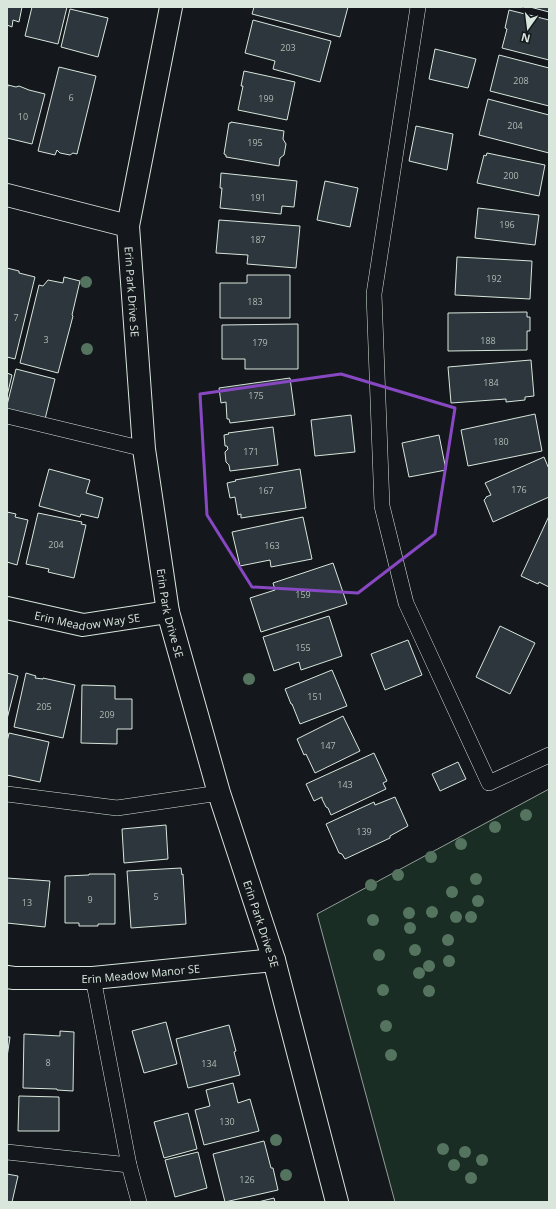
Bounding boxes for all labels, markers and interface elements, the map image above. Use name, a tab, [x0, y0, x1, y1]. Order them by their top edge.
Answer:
north arrow	[508, 8, 548, 48]
text: N	[519, 30, 532, 47]
house number: 203	[280, 41, 296, 54]
house number: 208	[513, 74, 529, 87]
house number: 6	[68, 91, 74, 104]
house number: 199	[258, 92, 274, 105]
house number: 10	[18, 110, 28, 123]
house number: 204	[507, 119, 523, 132]
house number: 195	[247, 136, 263, 149]
house number: 200	[503, 169, 519, 182]
house number: 191	[250, 191, 266, 204]
house number: 196	[499, 218, 515, 231]
house number: 187	[250, 233, 266, 246]
street label: Erin Park Drive SE	[122, 246, 143, 338]
house number: 192	[486, 272, 502, 285]
house number: 183	[247, 295, 263, 308]
house number: 7	[13, 311, 19, 324]
house number: 3	[43, 333, 49, 346]
house number: 188	[480, 334, 496, 347]
house number: 179	[252, 336, 268, 349]
house number: 184	[483, 376, 499, 389]
house number: 175	[248, 389, 264, 402]
house number: 180	[493, 435, 509, 448]
house number: 171	[243, 445, 259, 458]
house number: 176	[511, 483, 527, 496]
house number: 167	[258, 484, 274, 497]
house number: 204	[48, 538, 64, 551]
house number: 163	[264, 539, 280, 552]
street label: Erin Park Drive SE	[154, 567, 188, 659]
house number: 159	[295, 588, 311, 601]
street label: Erin Meadow Way SE	[33, 607, 141, 633]
house number: 155	[295, 641, 311, 654]
house number: 151	[307, 690, 323, 703]
house number: 205	[36, 700, 52, 713]
house number: 209	[99, 708, 115, 721]
house number: 147	[320, 739, 336, 752]
house number: 143	[337, 778, 353, 791]
house number: 139	[356, 825, 372, 838]
street label: Erin Park Drive SE	[241, 878, 283, 969]
house number: 5	[153, 890, 159, 903]
house number: 9	[87, 893, 93, 906]
house number: 13	[22, 896, 32, 909]
street label: Erin Meadow Manor SE	[81, 960, 201, 986]
house number: 8	[45, 1056, 51, 1069]
house number: 134	[201, 1057, 217, 1070]
house number: 130	[219, 1115, 235, 1128]
house number: 126	[239, 1173, 255, 1186]

